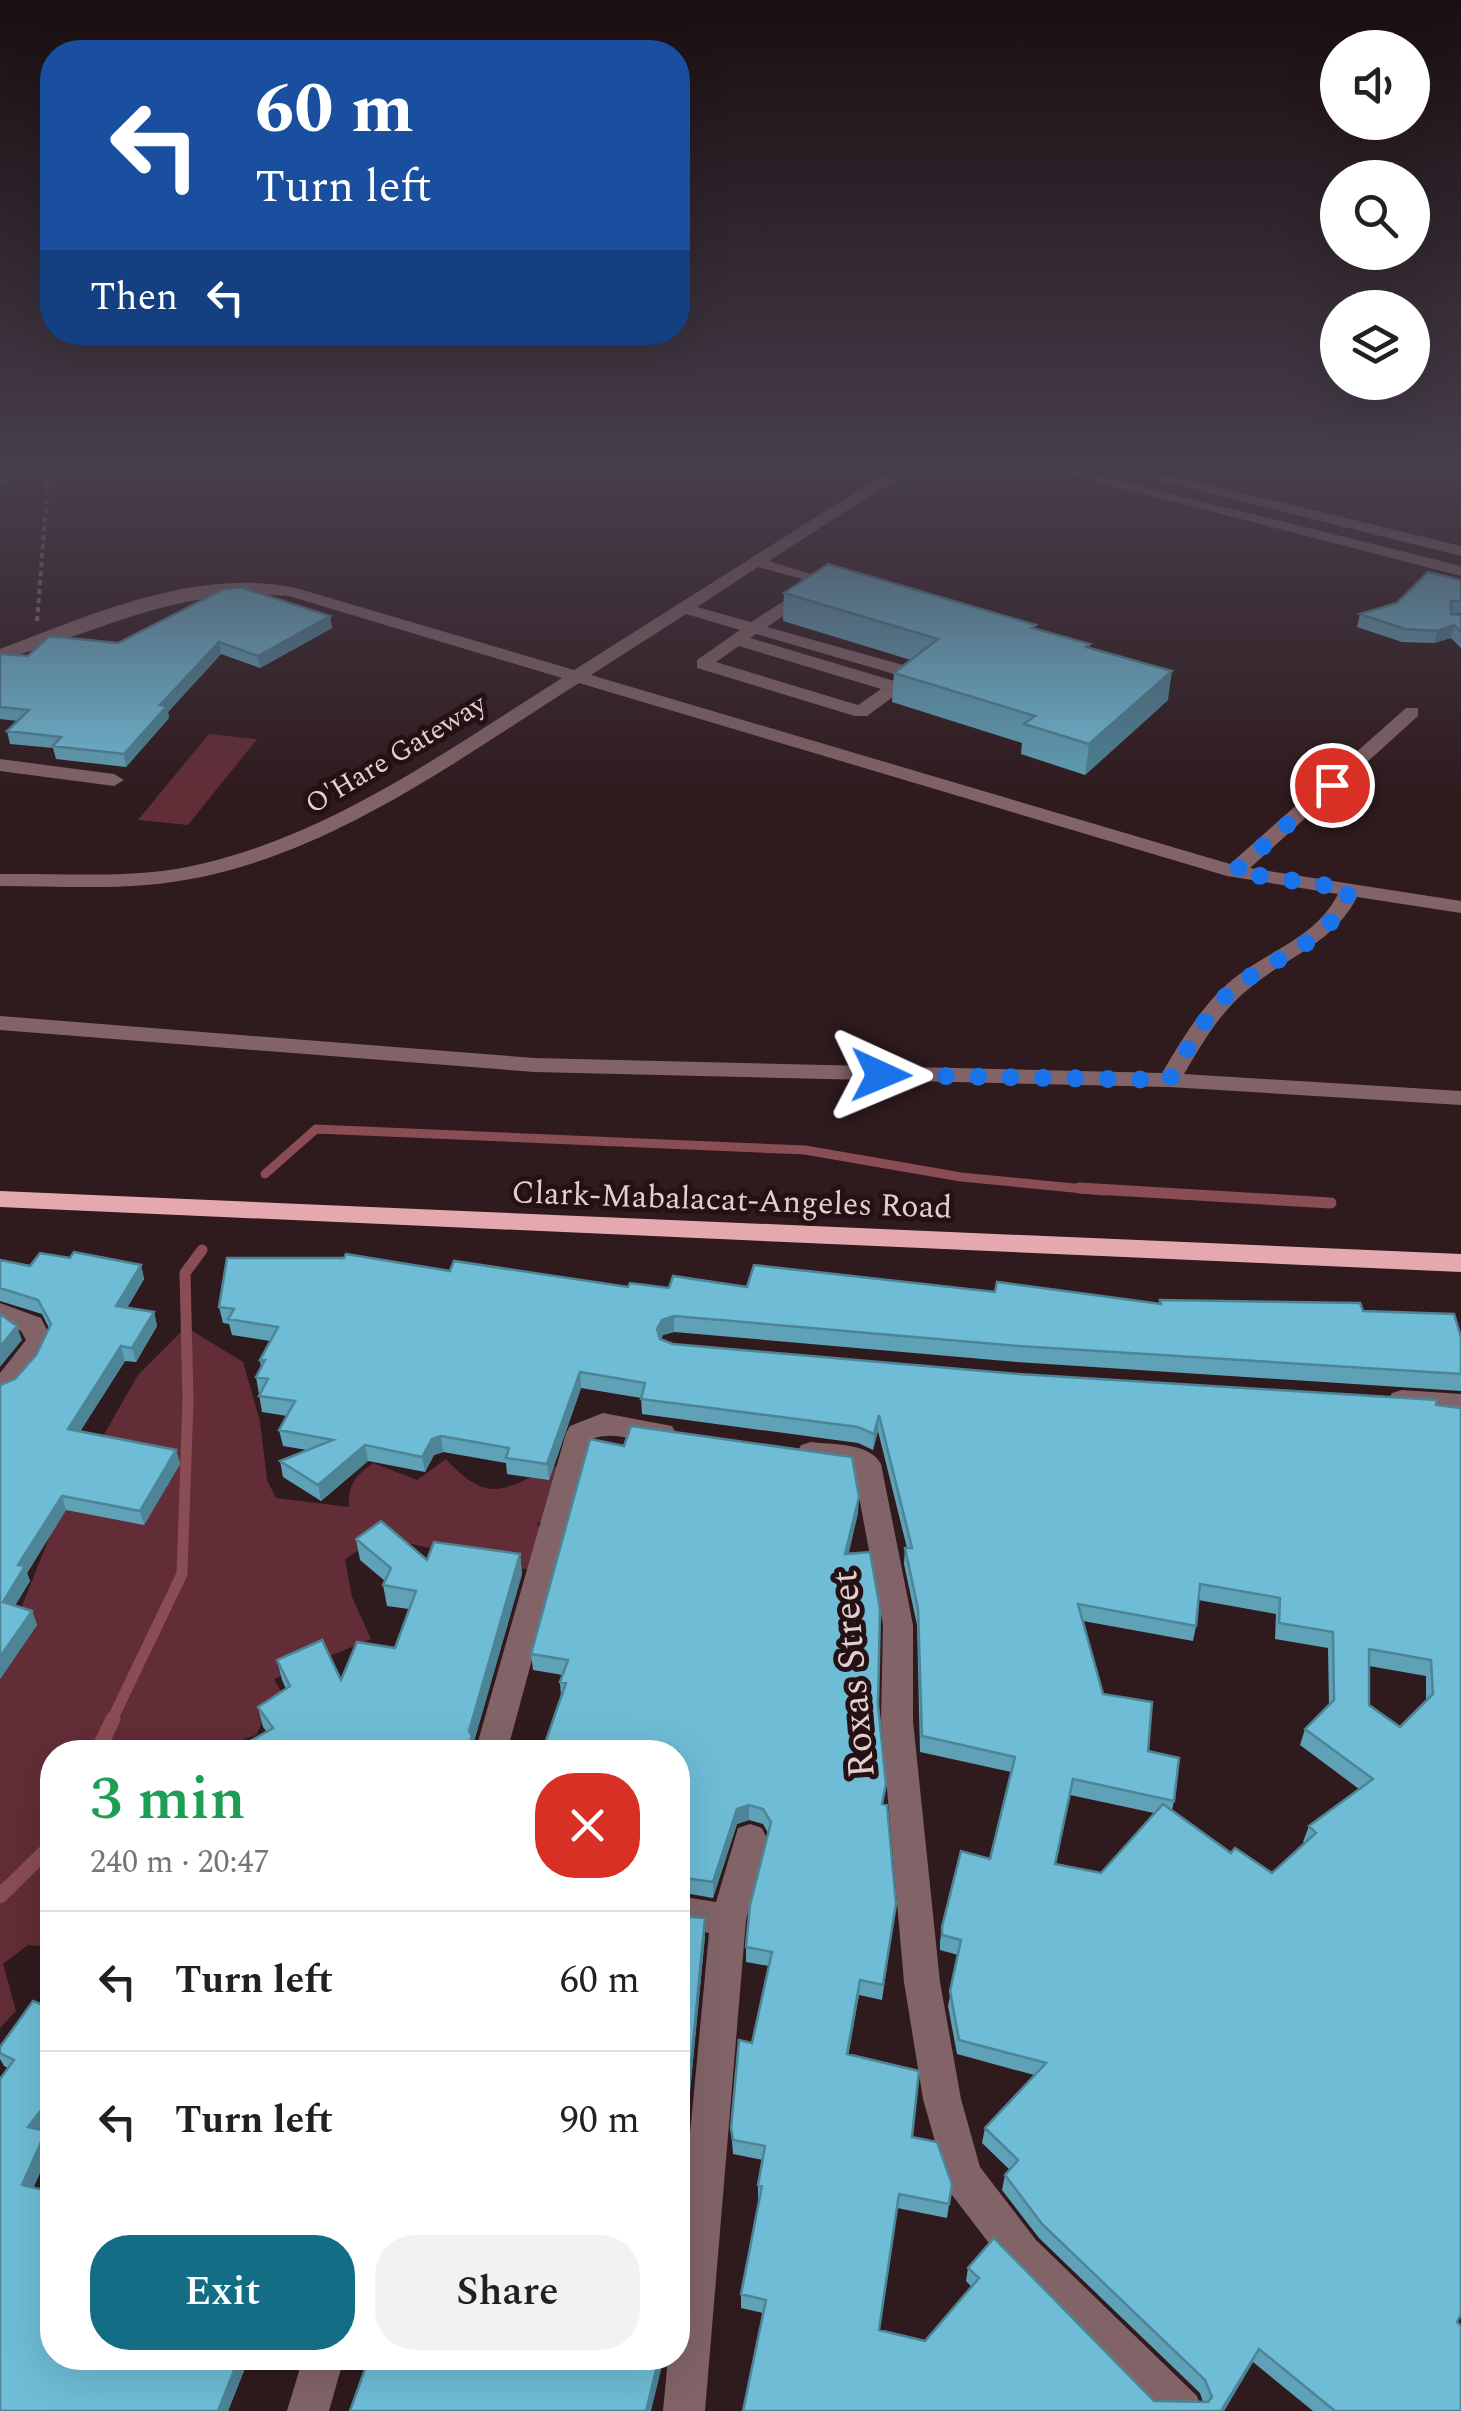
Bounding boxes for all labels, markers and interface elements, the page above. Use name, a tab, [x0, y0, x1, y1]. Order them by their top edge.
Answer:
map controls	[1320, 30, 1430, 400]
button: sound	[1320, 30, 1430, 140]
text: 60 m	[255, 57, 414, 163]
icon: left	[90, 80, 220, 210]
text: Turn left	[255, 153, 432, 222]
button: search	[1320, 160, 1430, 270]
text: Then	[90, 269, 178, 327]
icon: left	[198, 270, 253, 325]
button: layers	[1320, 290, 1430, 400]
street label: O'Hare Gateway	[297, 682, 496, 825]
pin	[1290, 743, 1375, 828]
icon: arrive	[1305, 758, 1360, 813]
position arrow	[829, 1023, 933, 1127]
street label: Clark-Mabalacat-Angeles Road	[511, 1168, 953, 1233]
street label: Roxas Street	[816, 1568, 892, 1780]
text: 3 min	[90, 1754, 246, 1846]
button: close	[535, 1773, 640, 1878]
text: 240 m · 20:47	[90, 1838, 270, 1887]
text: Turn left	[175, 1952, 333, 2010]
text: 60 m	[560, 1952, 640, 2010]
icon: left	[90, 1954, 145, 2009]
text: Turn left	[175, 2092, 333, 2150]
text: 90 m	[560, 2092, 640, 2150]
icon: left	[90, 2094, 145, 2149]
button: Exit	[90, 2235, 355, 2350]
button: Share	[375, 2235, 640, 2350]

